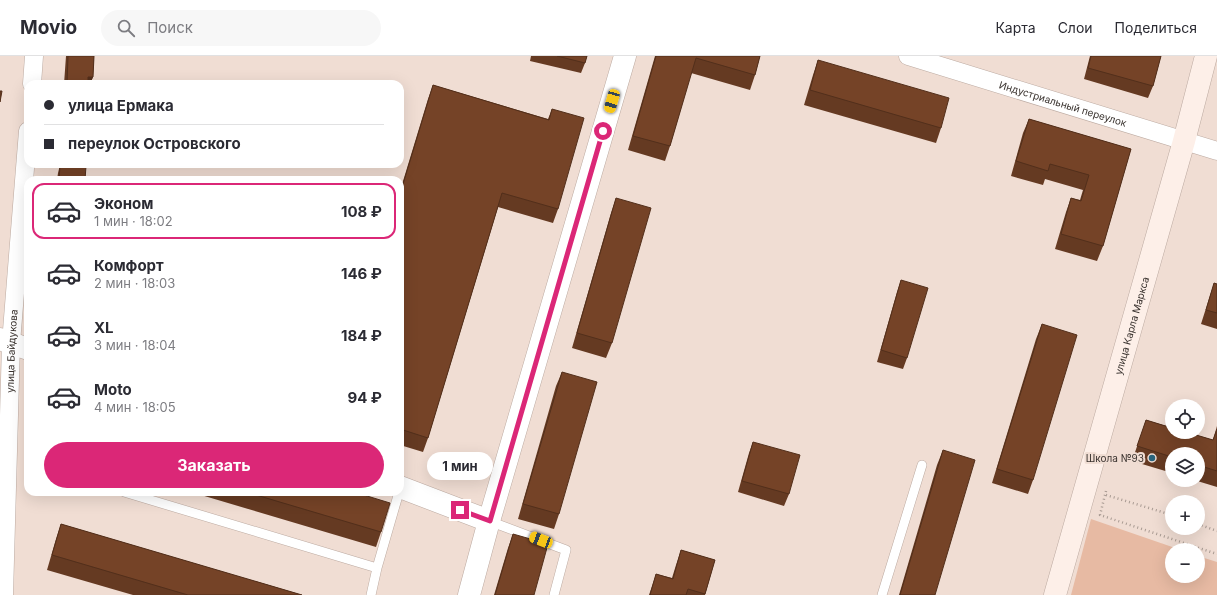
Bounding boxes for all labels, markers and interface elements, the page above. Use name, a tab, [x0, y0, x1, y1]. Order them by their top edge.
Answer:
search box	[101, 10, 381, 46]
text: Movio	[20, 16, 77, 39]
icon: search	[115, 17, 137, 39]
text: Поиск	[147, 18, 193, 37]
text: Карта	[995, 19, 1036, 36]
text: Слои	[1058, 19, 1093, 36]
text: Поделиться	[1115, 19, 1197, 36]
street label: Индустриальный переулок	[998, 78, 1129, 129]
car	[603, 88, 621, 114]
text: улица Ермака	[68, 96, 174, 115]
route start	[594, 122, 612, 140]
text: переулок Островского	[68, 134, 241, 153]
icon: car	[46, 193, 82, 229]
text: Эконом	[94, 194, 153, 213]
text: 108 ₽	[341, 202, 382, 221]
text: 1 мин · 18:02	[94, 213, 173, 229]
icon: car	[46, 255, 82, 291]
text: Комфорт	[94, 256, 164, 275]
text: 146 ₽	[341, 264, 382, 283]
text: 2 мин · 18:03	[94, 275, 175, 291]
street label: улица Карла Маркса	[1112, 275, 1151, 376]
street label: улица Байдукова	[4, 309, 20, 393]
icon: car	[46, 317, 82, 353]
text: XL	[94, 318, 114, 337]
text: 184 ₽	[341, 326, 382, 345]
text: 3 мин · 18:04	[94, 337, 176, 353]
icon: car	[46, 379, 82, 415]
text: Moto	[94, 380, 132, 399]
text: 94 ₽	[347, 388, 382, 407]
text: 4 мин · 18:05	[94, 399, 176, 415]
map controls	[1165, 399, 1205, 583]
button: locate	[1165, 399, 1205, 439]
button: Заказать	[44, 442, 384, 488]
button: layers	[1165, 447, 1205, 487]
callout: 1 мин	[427, 452, 493, 480]
place label: Школа №93	[1086, 452, 1144, 464]
marker: Школа №93	[1147, 453, 1157, 463]
text: 1 мин	[442, 458, 478, 474]
button: +	[1165, 495, 1205, 535]
route end	[451, 501, 469, 519]
car	[528, 530, 554, 550]
button: −	[1165, 543, 1205, 583]

